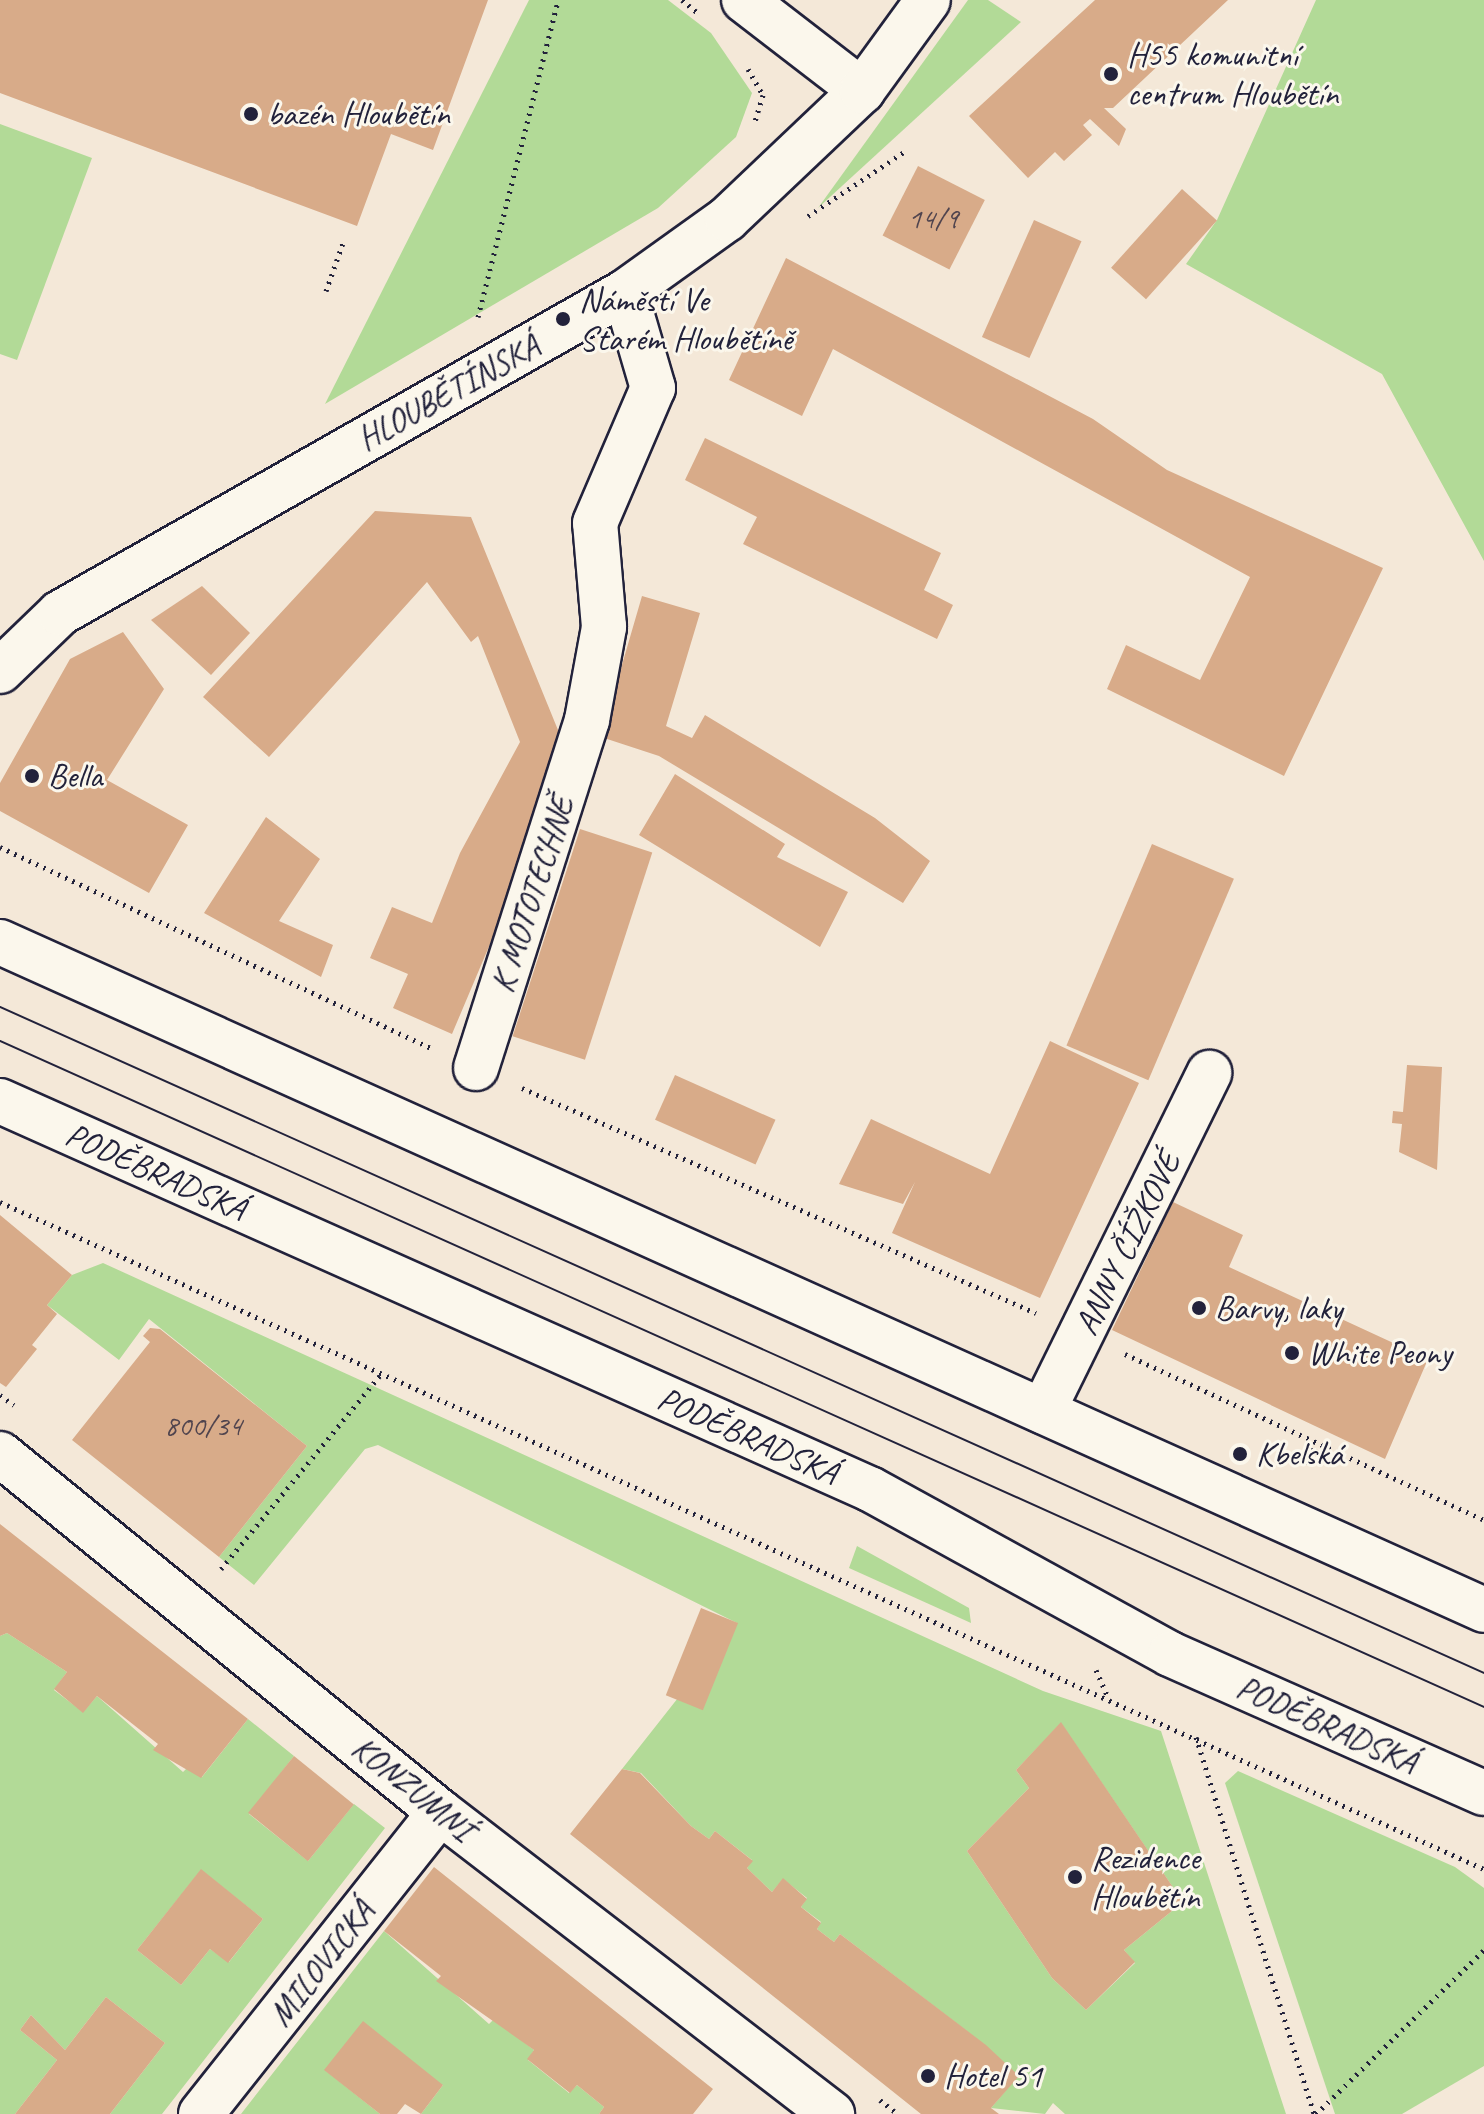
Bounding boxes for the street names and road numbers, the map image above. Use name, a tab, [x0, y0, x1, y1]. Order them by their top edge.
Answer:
street label: HLOUBĚTÍNSKÁ	[350, 325, 546, 459]
street label: K MOTOTECHNĚ	[481, 791, 583, 997]
street label: PODĚBRADSKÁ	[60, 1113, 252, 1229]
street label: ANNY ČÍŽKOVÉ	[1065, 1145, 1189, 1341]
street label: PODĚBRADSKÁ	[652, 1377, 844, 1493]
street label: PODĚBRADSKÁ	[1231, 1666, 1423, 1782]
street label: KONZUMNÍ	[344, 1727, 482, 1849]
street label: MILOVICKÁ	[260, 1892, 382, 2034]

